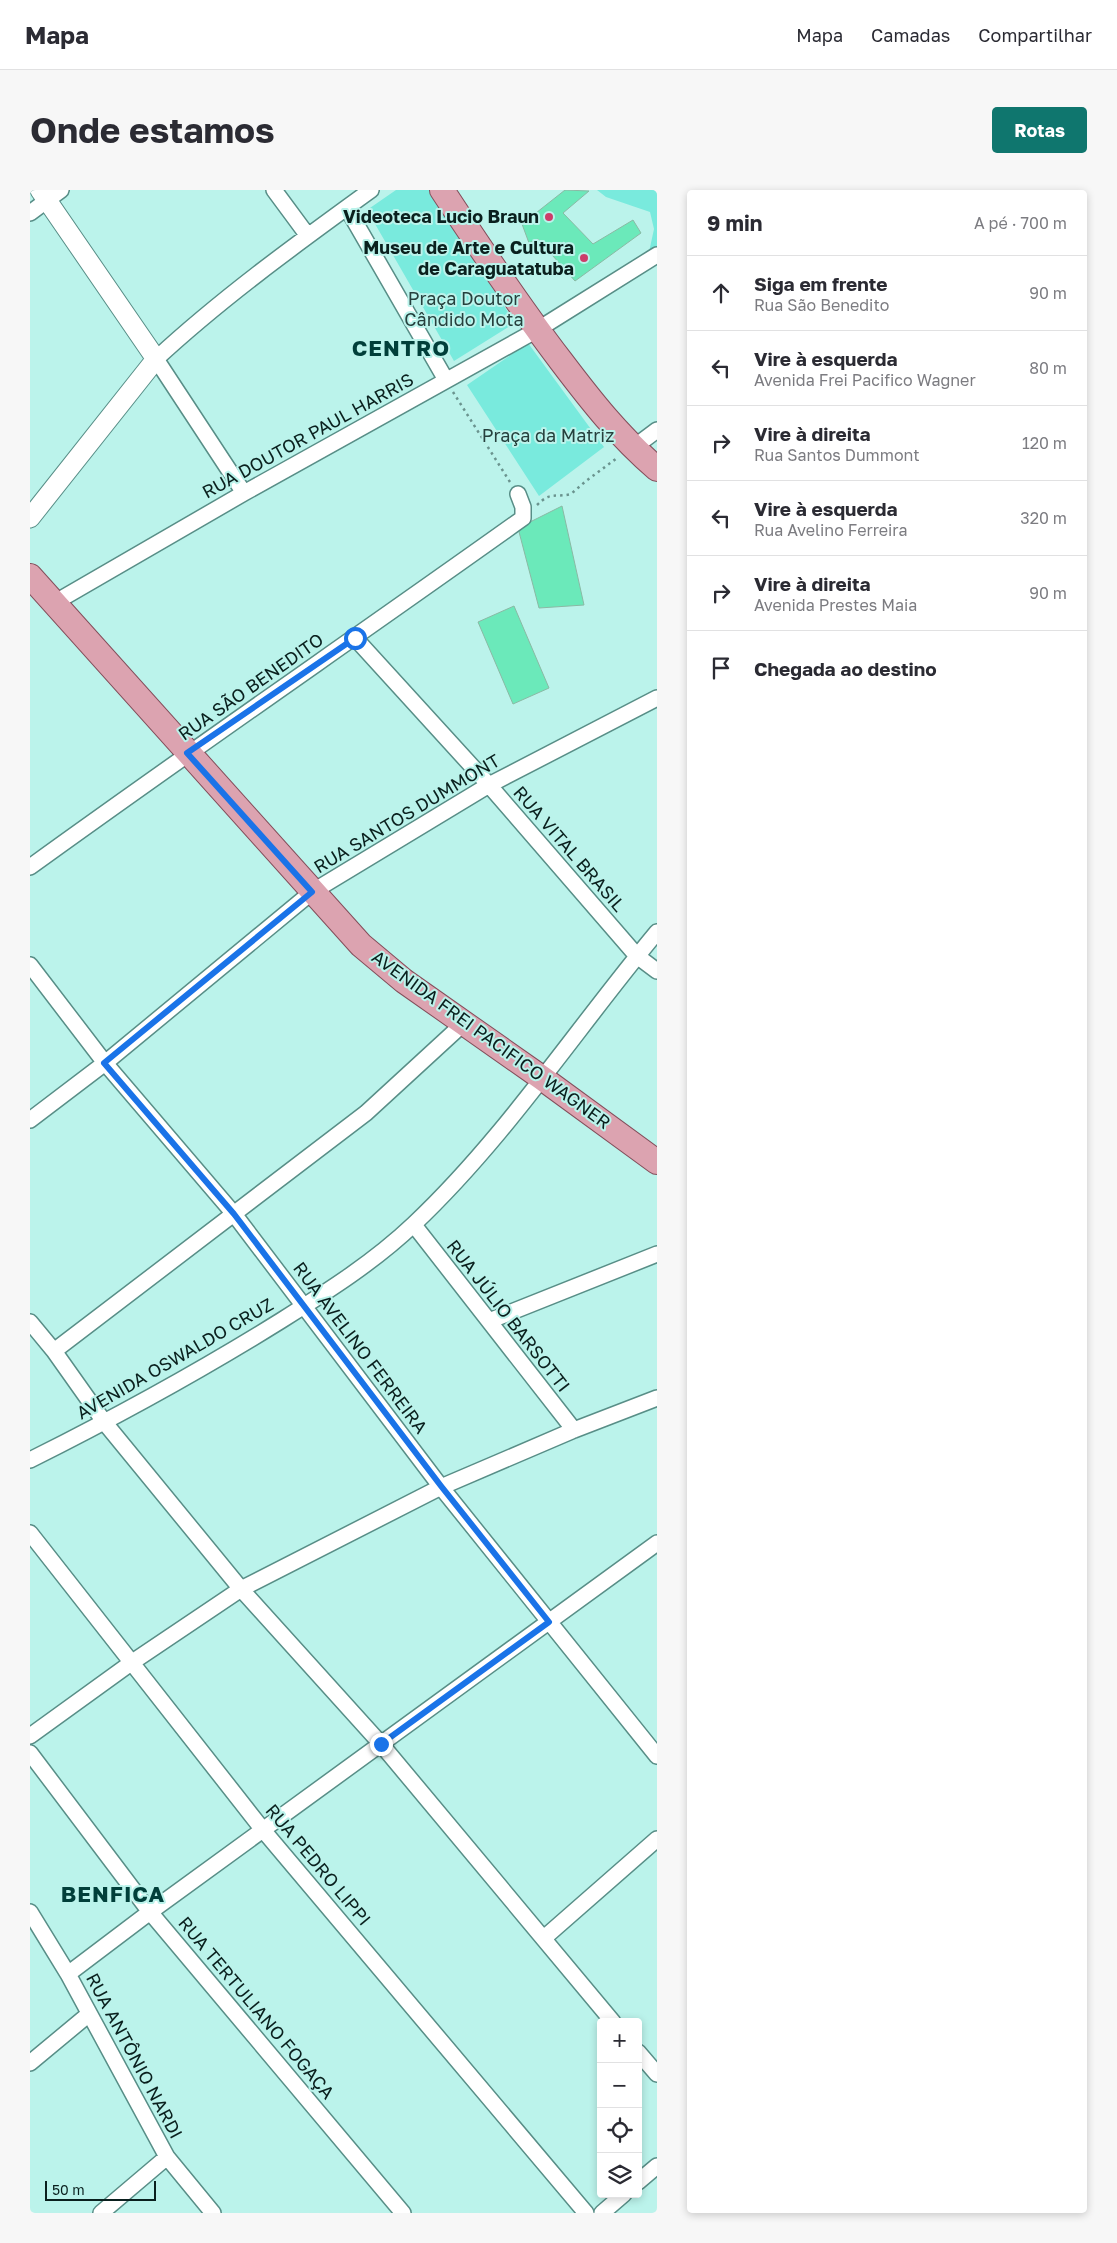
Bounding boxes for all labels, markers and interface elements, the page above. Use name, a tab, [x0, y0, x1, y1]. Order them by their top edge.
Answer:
text: Mapa	[25, 20, 89, 49]
text: Mapa	[796, 24, 843, 46]
text: Camadas	[871, 24, 950, 46]
text: Compartilhar	[978, 24, 1092, 46]
button: Rotas	[992, 107, 1087, 153]
text: Onde estamos	[30, 109, 275, 151]
place label: Videoteca Lucio Braun	[343, 205, 539, 227]
text: 9 min	[707, 210, 762, 236]
marker: Videoteca Lucio Braun	[543, 211, 555, 223]
text: A pé · 700 m	[974, 213, 1067, 233]
place label: Museu de Arte e Cultura de Caraguatatuba	[363, 236, 574, 279]
marker: Museu de Arte e Cultura de Caraguatatuba	[578, 252, 590, 264]
text: Siga em frente	[754, 272, 888, 295]
icon: ahead	[707, 279, 735, 307]
text: 90 m	[1029, 283, 1067, 303]
park label: Praça Doutor Cândido Mota	[404, 287, 524, 330]
text: Rua São Benedito	[754, 295, 889, 315]
district label: CENTRO	[352, 334, 450, 361]
text: Vire à esquerda	[754, 347, 897, 370]
icon: left	[707, 354, 735, 382]
text: 80 m	[1029, 358, 1067, 378]
street label: RUA DOUTOR PAUL HARRIS	[198, 368, 417, 503]
text: Avenida Frei Pacifico Wagner	[754, 370, 976, 390]
text: Vire à direita	[754, 422, 871, 445]
park label: Praça da Matriz	[482, 424, 614, 446]
icon: right	[707, 429, 735, 457]
text: 120 m	[1022, 433, 1067, 453]
text: Rua Santos Dummont	[754, 445, 920, 465]
text: Vire à esquerda	[754, 497, 897, 520]
icon: left	[707, 504, 735, 532]
text: 320 m	[1020, 508, 1067, 528]
text: Rua Avelino Ferreira	[754, 520, 907, 540]
text: Vire à direita	[754, 572, 871, 595]
icon: right	[707, 579, 735, 607]
text: 90 m	[1029, 583, 1067, 603]
text: Avenida Prestes Maia	[754, 595, 917, 615]
route start	[344, 627, 367, 650]
street label: RUA SÃO BENEDITO	[174, 628, 327, 745]
icon: arrive	[707, 654, 735, 682]
text: Chegada ao destino	[754, 657, 937, 680]
street label: RUA SANTOS DUMMONT	[309, 749, 504, 878]
street label: RUA VITAL BRASIL	[509, 781, 630, 916]
street label: AVENIDA FREI PACIFICO WAGNER	[368, 945, 615, 1133]
street label: RUA JÚLIO BARSOTTI	[442, 1235, 575, 1396]
street label: RUA AVELINO FERREIRA	[289, 1257, 433, 1438]
street label: AVENIDA OSWALDO CRUZ	[72, 1293, 277, 1424]
route end	[370, 1733, 393, 1756]
street label: RUA PEDRO LIPPI	[262, 1799, 376, 1930]
district label: BENFICA	[61, 1880, 165, 1907]
street label: RUA TERTULIANO FOGAÇA	[174, 1912, 339, 2103]
street label: RUA ANTÔNIO NARDI	[82, 1969, 188, 2142]
map controls	[597, 2018, 642, 2198]
button: +	[597, 2018, 642, 2063]
button: −	[597, 2063, 642, 2108]
button: locate	[597, 2108, 642, 2153]
button: layers	[597, 2153, 642, 2198]
scale bar	[45, 2178, 156, 2201]
text: 50 m	[52, 2181, 85, 2198]

